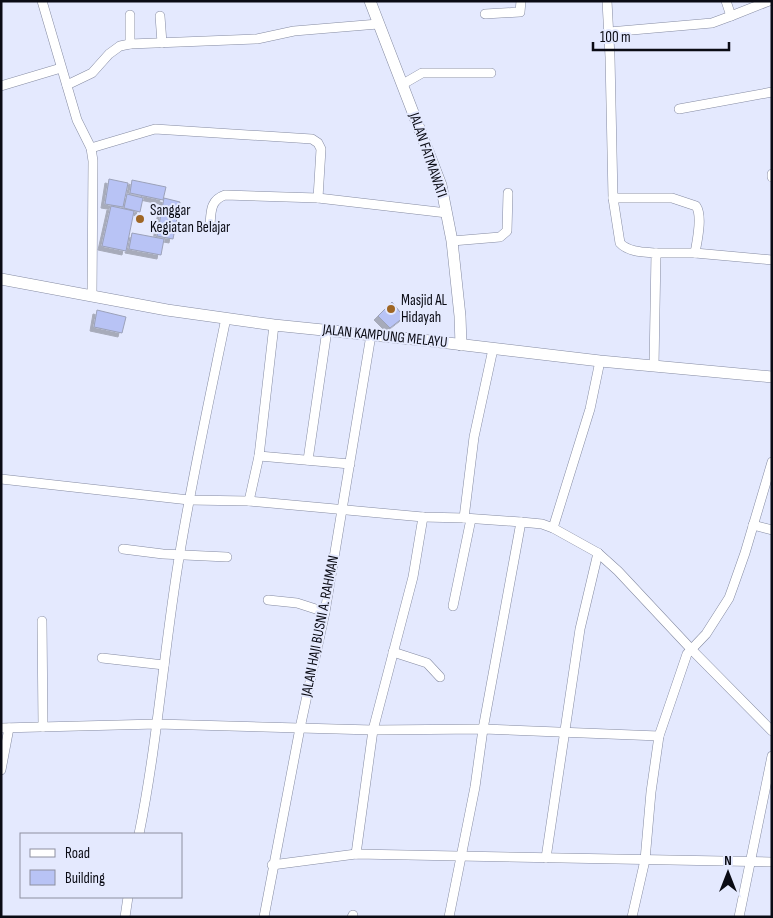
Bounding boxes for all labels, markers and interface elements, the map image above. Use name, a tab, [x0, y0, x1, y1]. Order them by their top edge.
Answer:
scale bar	[593, 20, 729, 52]
text: 100 m	[600, 28, 631, 47]
street label: JALAN FATMAWATI	[404, 109, 451, 200]
place label: Sanggar Kegiatan Belajar	[150, 201, 231, 237]
marker: Sanggar Kegiatan Belajar	[134, 213, 146, 225]
place label: Masjid AL Hidayah	[401, 291, 448, 327]
marker: Masjid AL Hidayah	[385, 303, 397, 315]
street label: JALAN KAMPUNG MELAYU	[321, 320, 448, 352]
street label: JALAN HAJI BUSNI A. RAHMAN	[297, 554, 343, 699]
legend	[20, 833, 182, 898]
text: Road	[65, 844, 90, 863]
north arrow	[703, 848, 753, 898]
text: N	[724, 852, 732, 869]
text: Building	[65, 869, 105, 888]

